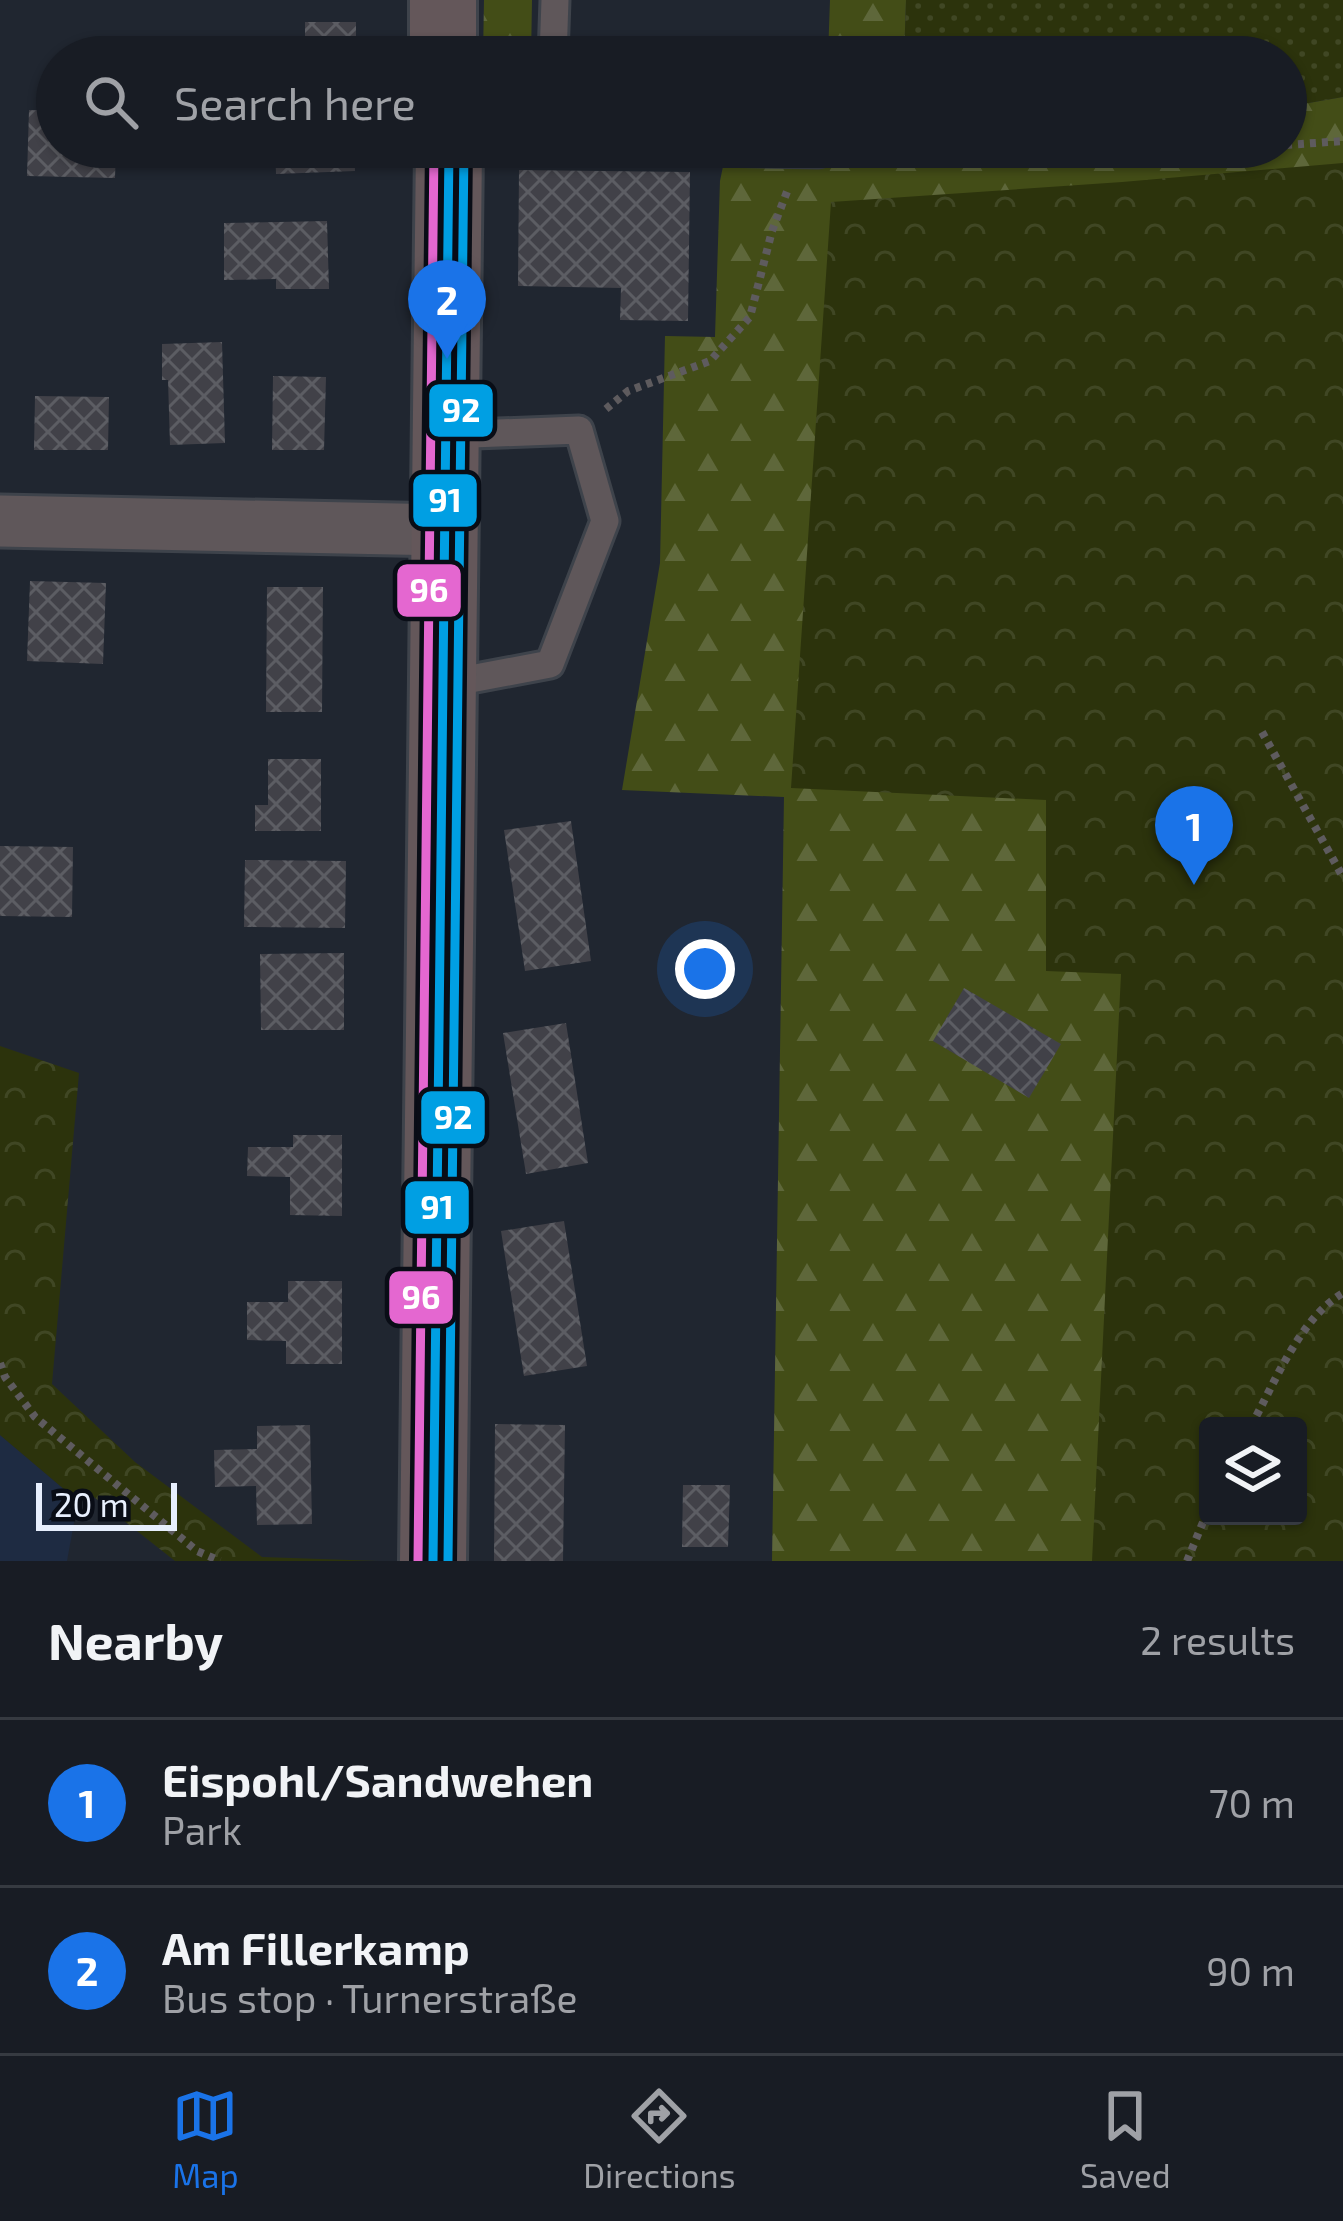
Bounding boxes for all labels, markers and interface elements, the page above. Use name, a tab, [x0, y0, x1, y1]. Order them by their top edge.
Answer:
search box	[36, 36, 1307, 168]
icon: search	[78, 69, 144, 135]
text: Search here	[174, 75, 416, 129]
pin: 2	[408, 260, 486, 359]
line badge: 92	[427, 382, 495, 439]
text: 92	[442, 389, 480, 429]
line badge: 91	[411, 472, 479, 529]
text: 91	[428, 479, 462, 519]
line badge: 96	[395, 562, 463, 619]
text: 96	[410, 569, 448, 609]
pin: 1	[1155, 786, 1233, 885]
your location	[675, 939, 735, 999]
line badge: 92	[419, 1089, 487, 1146]
text: 92	[434, 1096, 472, 1136]
line badge: 91	[403, 1179, 471, 1236]
text: 91	[420, 1186, 454, 1226]
line badge: 96	[387, 1269, 455, 1326]
text: 96	[402, 1276, 440, 1316]
map controls	[1199, 1417, 1307, 1525]
button: layers	[1199, 1417, 1307, 1525]
scale bar	[36, 1477, 177, 1530]
text: 20 m	[54, 1484, 129, 1524]
text: Nearby	[48, 1609, 223, 1670]
text: 2 results	[1140, 1616, 1295, 1663]
text: Eispohl/Sandwehen	[162, 1752, 593, 1806]
text: 1	[79, 1779, 95, 1826]
text: 70 m	[1209, 1779, 1295, 1826]
text: Park	[162, 1806, 242, 1853]
text: Am Fillerkamp	[162, 1920, 470, 1974]
text: 2	[76, 1947, 98, 1994]
text: 90 m	[1206, 1947, 1295, 1994]
text: Bus stop · Turnerstraße	[162, 1974, 577, 2021]
tab: Map	[172, 2083, 239, 2195]
tab: Directions	[583, 2083, 735, 2195]
tab: Saved	[1080, 2083, 1171, 2195]

